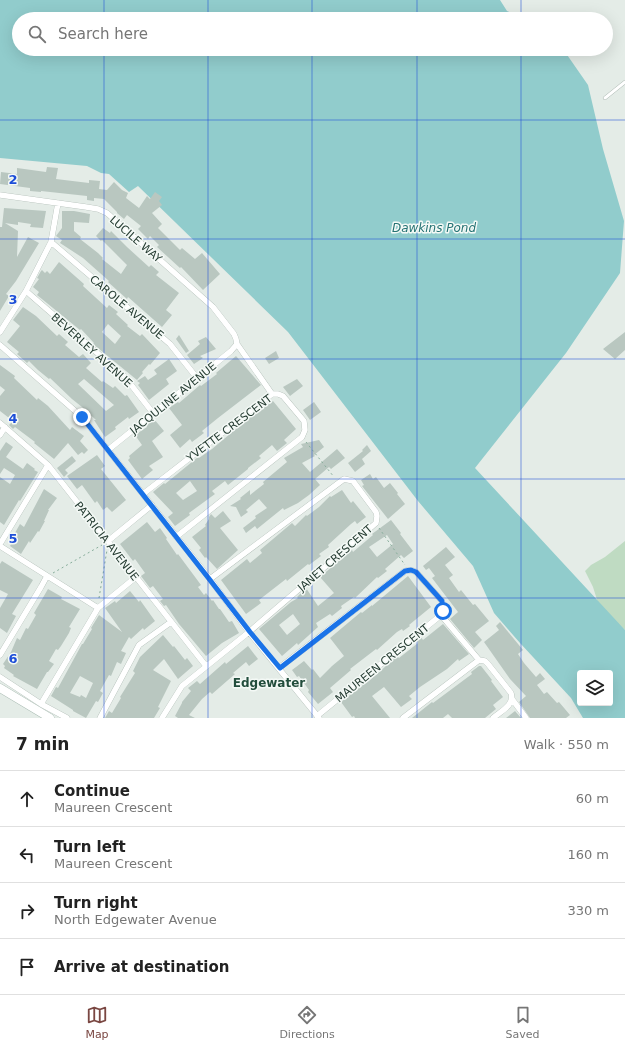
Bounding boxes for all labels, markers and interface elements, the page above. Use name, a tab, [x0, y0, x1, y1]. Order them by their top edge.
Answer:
search box	[12, 12, 613, 56]
icon: search	[26, 23, 48, 45]
text: Search here	[58, 25, 148, 43]
text: 2	[8, 172, 18, 187]
street label: LUCILE WAY	[107, 213, 165, 266]
water label: Dawkins Pond	[392, 221, 476, 235]
street label: CAROLE AVENUE	[87, 273, 166, 342]
text: 3	[8, 292, 18, 307]
street label: BEVERLEY AVENUE	[49, 311, 135, 390]
street label: JACQULINE AVENUE	[127, 360, 219, 438]
street label: YVETTE CRESCENT	[183, 392, 275, 465]
route end	[73, 408, 91, 426]
text: 4	[8, 411, 18, 426]
street label: PATRICIA AVENUE	[72, 499, 142, 583]
street label: JANET CRESCENT	[295, 522, 376, 595]
text: 5	[8, 531, 18, 546]
route start	[434, 602, 452, 620]
street label: MAUREEN CRESCENT	[333, 621, 432, 705]
text: 6	[8, 651, 18, 666]
map controls	[577, 670, 613, 706]
button: layers	[577, 670, 613, 706]
district label: Edgewater	[233, 676, 305, 690]
text: 7 min	[16, 734, 69, 754]
text: Walk · 550 m	[524, 737, 609, 752]
text: Continue	[54, 782, 130, 800]
icon: ahead	[16, 788, 38, 810]
text: 60 m	[576, 791, 609, 806]
text: Maureen Crescent	[54, 800, 172, 815]
text: Turn left	[54, 838, 126, 856]
icon: left	[16, 844, 38, 866]
text: 160 m	[567, 847, 609, 862]
text: Maureen Crescent	[54, 856, 172, 871]
text: Turn right	[54, 894, 138, 912]
icon: right	[16, 900, 38, 922]
text: 330 m	[567, 903, 609, 918]
text: North Edgewater Avenue	[54, 912, 217, 927]
icon: arrive	[16, 956, 38, 978]
text: Arrive at destination	[54, 958, 229, 976]
tab: Map	[85, 1004, 109, 1041]
tab: Directions	[279, 1004, 335, 1041]
tab: Saved	[506, 1004, 540, 1041]

